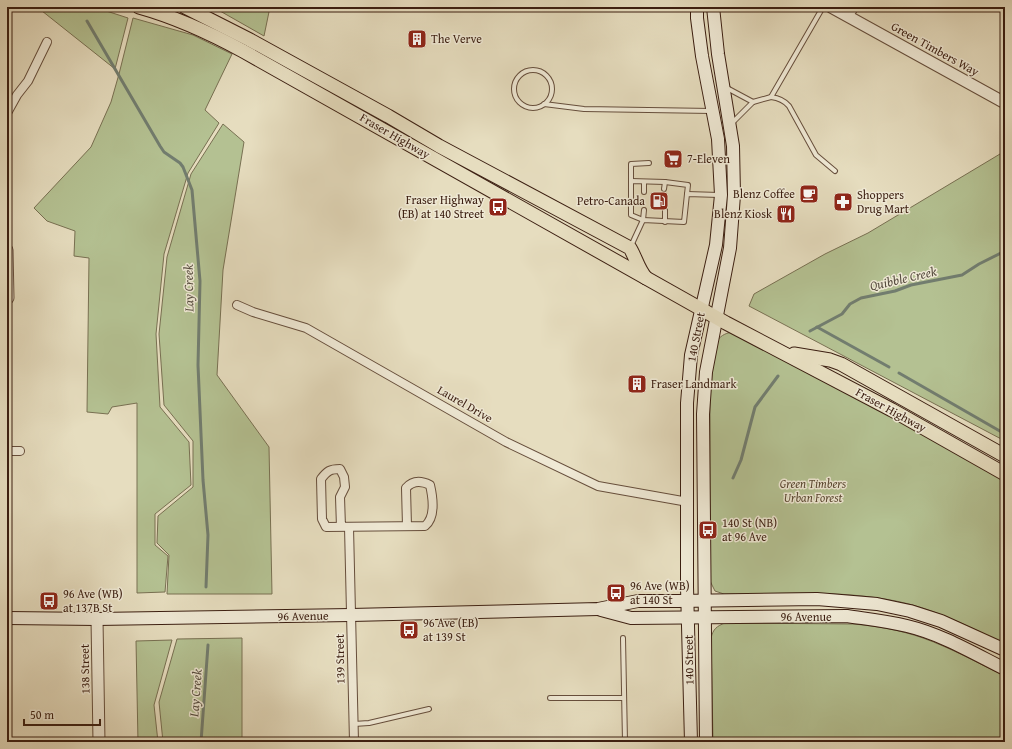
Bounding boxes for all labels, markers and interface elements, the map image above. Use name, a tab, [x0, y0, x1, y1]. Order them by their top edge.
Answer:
street label: Green Timbers Way	[888, 17, 982, 80]
building icon: The Verve	[406, 28, 428, 50]
place label: The Verve	[431, 30, 482, 47]
street label: Fraser Highway	[357, 109, 433, 163]
supermarket icon: 7-Eleven	[662, 148, 684, 170]
place label: 7-Eleven	[687, 150, 730, 167]
cafe icon: Blenz Coffee	[798, 183, 820, 205]
place label: Blenz Coffee	[733, 185, 795, 202]
place label: Shoppers Drug Mart	[857, 186, 910, 217]
fuel station icon: Petro-Canada	[648, 190, 670, 212]
place label: Fraser Highway (EB) at 140 Street	[398, 191, 485, 222]
pharmacy icon: Shoppers Drug Mart	[832, 191, 854, 213]
place label: Petro-Canada	[577, 192, 645, 209]
bus stop icon: Fraser Highway (EB) at 140 Street	[487, 196, 509, 218]
restaurant icon: Blenz Kiosk	[775, 203, 797, 225]
place label: Blenz Kiosk	[714, 205, 773, 222]
water label: Quibble Creek	[868, 262, 938, 295]
water label: Lay Creek	[179, 264, 198, 313]
street label: 140 Street	[682, 310, 709, 363]
building icon: Fraser Landmark	[626, 373, 648, 395]
place label: Fraser Landmark	[651, 375, 737, 392]
street label: Laurel Drive	[434, 381, 496, 426]
street label: Fraser Highway	[853, 383, 930, 436]
park label: Green Timbers Urban Forest	[780, 475, 847, 506]
place label: 140 St (NB) at 96 Ave	[722, 514, 777, 545]
bus stop icon: 140 St (NB) at 96 Ave	[697, 519, 719, 541]
place label: 96 Ave (WB) at 140 St	[630, 577, 690, 608]
bus stop icon: 96 Ave (WB) at 140 St	[605, 582, 627, 604]
place label: 96 Ave (WB) at 137B St	[63, 585, 123, 616]
bus stop icon: 96 Ave (WB) at 137B St	[38, 590, 60, 612]
street label: 96 Avenue	[277, 607, 329, 624]
street label: 96 Avenue	[780, 608, 832, 625]
place label: 96 Ave (EB) at 139 St	[423, 614, 479, 645]
bus stop icon: 96 Ave (EB) at 139 St	[398, 619, 420, 641]
street label: 139 Street	[331, 633, 348, 684]
street label: 140 Street	[680, 634, 697, 685]
street label: 138 Street	[76, 643, 93, 694]
water label: Lay Creek	[184, 668, 207, 719]
scale bar	[24, 701, 100, 727]
text: 50 m	[30, 706, 54, 723]

